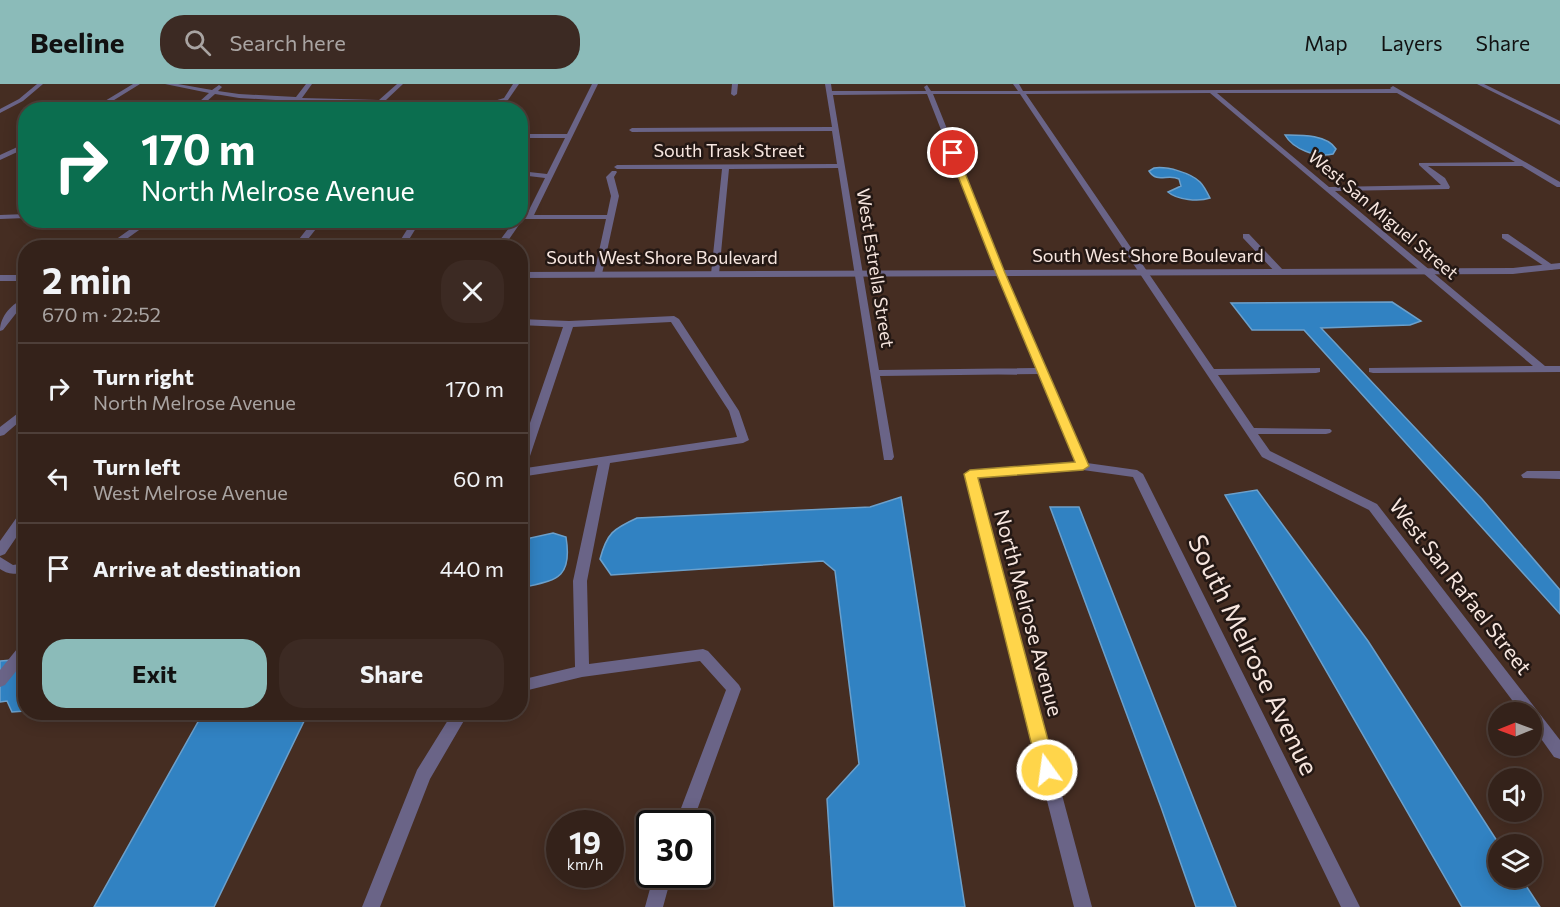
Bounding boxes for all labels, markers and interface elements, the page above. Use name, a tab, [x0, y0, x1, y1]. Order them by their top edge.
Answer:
search box	[160, 15, 580, 69]
text: Beeline	[30, 25, 124, 59]
icon: search	[181, 26, 214, 59]
text: Search here	[229, 29, 346, 56]
text: Map	[1304, 30, 1348, 55]
text: Layers	[1381, 30, 1443, 55]
text: Share	[1476, 30, 1530, 55]
text: 170 m	[141, 122, 255, 174]
icon: right	[42, 126, 120, 204]
pin	[927, 127, 978, 178]
icon: arrive	[936, 136, 969, 169]
street label: South Trask Street	[653, 139, 805, 161]
street label: West San Miguel Street	[1304, 145, 1463, 284]
text: North Melrose Avenue	[141, 174, 415, 207]
street label: West Estrella Street	[853, 187, 899, 349]
street label: South West Shore Boulevard	[1032, 244, 1264, 266]
street label: South West Shore Boulevard	[546, 246, 778, 268]
text: 2 min	[42, 257, 132, 301]
button: close	[441, 260, 504, 323]
text: 670 m · 22:52	[42, 302, 161, 326]
text: Turn right	[93, 363, 194, 390]
icon: right	[42, 372, 75, 405]
text: 170 m	[445, 375, 504, 402]
text: North Melrose Avenue	[93, 390, 296, 414]
text: Turn left	[93, 453, 180, 480]
icon: left	[42, 462, 75, 495]
text: 60 m	[453, 465, 504, 492]
text: West Melrose Avenue	[93, 480, 288, 504]
street label: West San Rafael Street	[1385, 493, 1538, 679]
street label: North Melrose Avenue	[990, 507, 1069, 719]
street label: South Melrose Avenue	[1183, 529, 1326, 780]
icon: arrive	[42, 552, 75, 585]
text: Arrive at destination	[93, 555, 301, 582]
text: 440 m	[440, 555, 504, 582]
button: Exit	[42, 639, 267, 708]
button: Share	[279, 639, 504, 708]
north arrow	[1488, 702, 1542, 756]
map controls	[1488, 702, 1542, 888]
position arrow	[1015, 738, 1079, 802]
button: sound	[1488, 768, 1542, 822]
speed limit sign: 30	[636, 810, 714, 888]
text: 19	[569, 823, 601, 860]
button: layers	[1488, 834, 1542, 888]
text: km/h	[567, 855, 603, 873]

